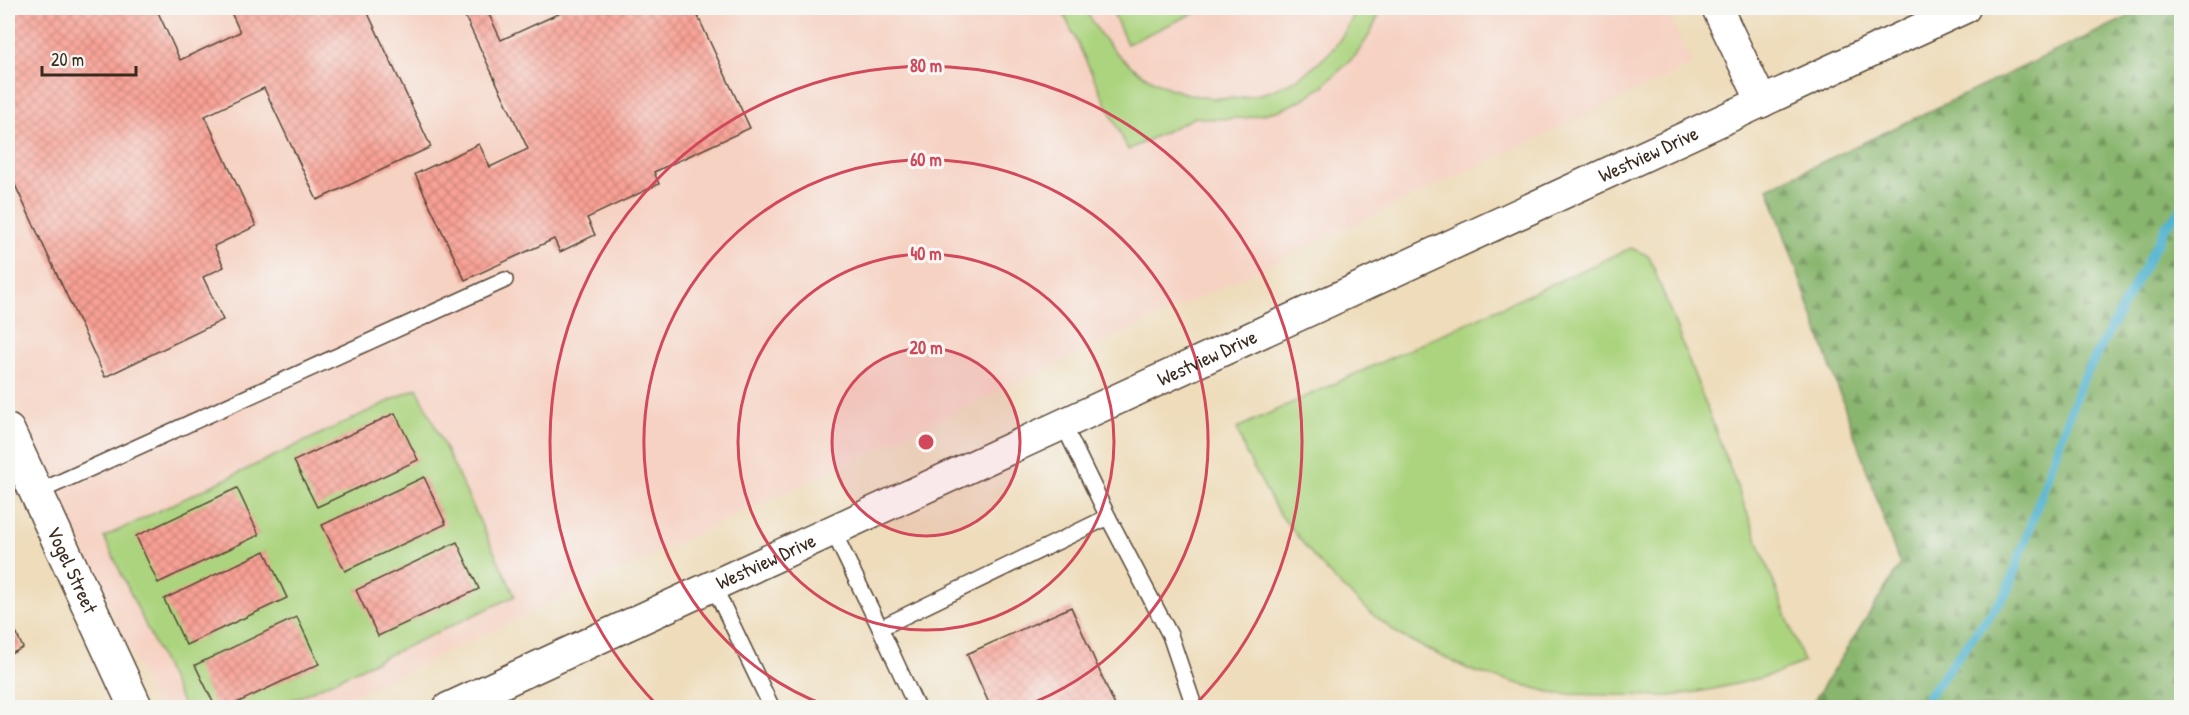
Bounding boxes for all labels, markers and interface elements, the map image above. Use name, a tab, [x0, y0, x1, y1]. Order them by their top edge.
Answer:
scale bar	[42, 39, 136, 77]
text: 20 m	[51, 47, 84, 72]
text: 80 m	[910, 53, 942, 78]
street label: Westview Drive	[1594, 119, 1702, 188]
text: 60 m	[910, 147, 942, 172]
text: 40 m	[910, 241, 942, 266]
street label: Westview Drive	[1153, 323, 1261, 392]
text: 20 m	[910, 335, 942, 360]
centre of rings	[916, 432, 936, 452]
street label: Vogel Street	[41, 522, 105, 618]
street label: Westview Drive	[711, 526, 820, 596]

